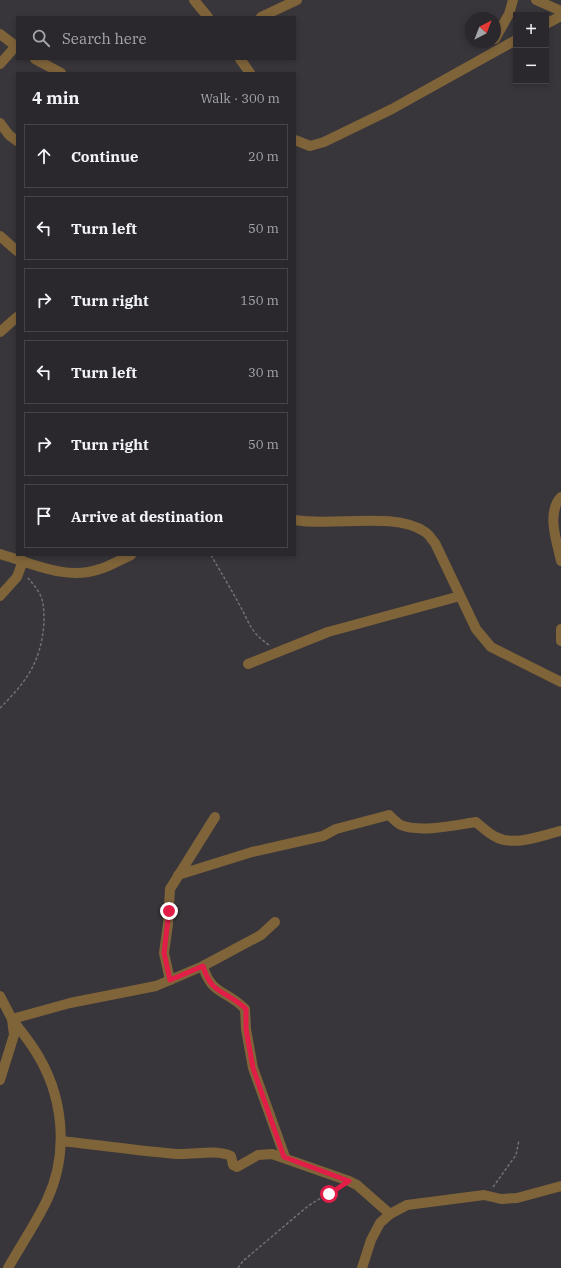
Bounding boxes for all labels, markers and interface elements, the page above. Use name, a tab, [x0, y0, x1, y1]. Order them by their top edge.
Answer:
north arrow	[465, 12, 501, 48]
map controls	[513, 12, 549, 84]
button: +	[513, 12, 549, 48]
search box	[16, 16, 296, 60]
icon: search	[30, 27, 52, 49]
text: Search here	[62, 29, 147, 48]
button: −	[513, 48, 549, 84]
text: 4 min	[32, 87, 80, 109]
text: Walk · 300 m	[201, 90, 280, 107]
icon: ahead	[33, 145, 55, 167]
text: Continue	[71, 147, 138, 166]
text: 20 m	[248, 148, 279, 165]
icon: left	[33, 217, 55, 239]
text: Turn left	[71, 219, 137, 238]
text: 50 m	[248, 220, 279, 237]
icon: right	[33, 289, 55, 311]
text: Turn right	[71, 291, 149, 310]
text: 150 m	[240, 292, 279, 309]
icon: left	[33, 361, 55, 383]
text: Turn left	[71, 363, 137, 382]
text: 30 m	[248, 364, 279, 381]
icon: right	[33, 433, 55, 455]
text: Turn right	[71, 435, 149, 454]
text: 50 m	[248, 436, 279, 453]
icon: arrive	[33, 505, 55, 527]
text: Arrive at destination	[71, 507, 223, 526]
route end	[160, 902, 178, 920]
route start	[320, 1185, 338, 1203]

